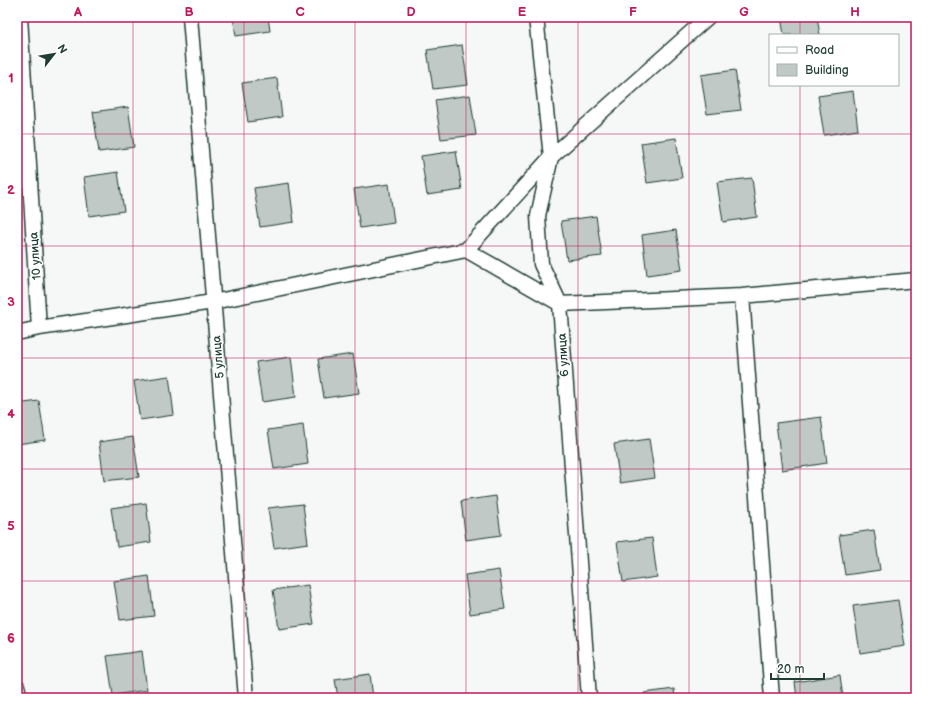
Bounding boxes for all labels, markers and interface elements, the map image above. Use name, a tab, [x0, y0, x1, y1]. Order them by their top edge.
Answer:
text: A	[73, 4, 82, 20]
text: B	[184, 4, 194, 20]
text: C	[295, 4, 305, 20]
text: D	[406, 4, 416, 20]
text: E	[518, 4, 527, 20]
text: F	[629, 4, 637, 20]
text: G	[739, 4, 749, 20]
text: H	[850, 4, 860, 20]
north arrow	[34, 34, 74, 74]
legend	[769, 34, 899, 86]
text: N	[54, 42, 70, 56]
text: Road	[805, 43, 834, 58]
text: Building	[805, 63, 849, 78]
text: 1	[8, 70, 14, 86]
text: 2	[7, 182, 15, 198]
street label: 10 улица	[26, 231, 45, 281]
text: 3	[7, 294, 15, 310]
street label: 6 улица	[554, 333, 573, 377]
street label: 5 улица	[209, 335, 228, 379]
text: 4	[7, 406, 15, 422]
text: 5	[7, 518, 15, 534]
text: 6	[7, 630, 15, 646]
scale bar	[771, 655, 824, 681]
text: 20 m	[777, 662, 804, 677]

